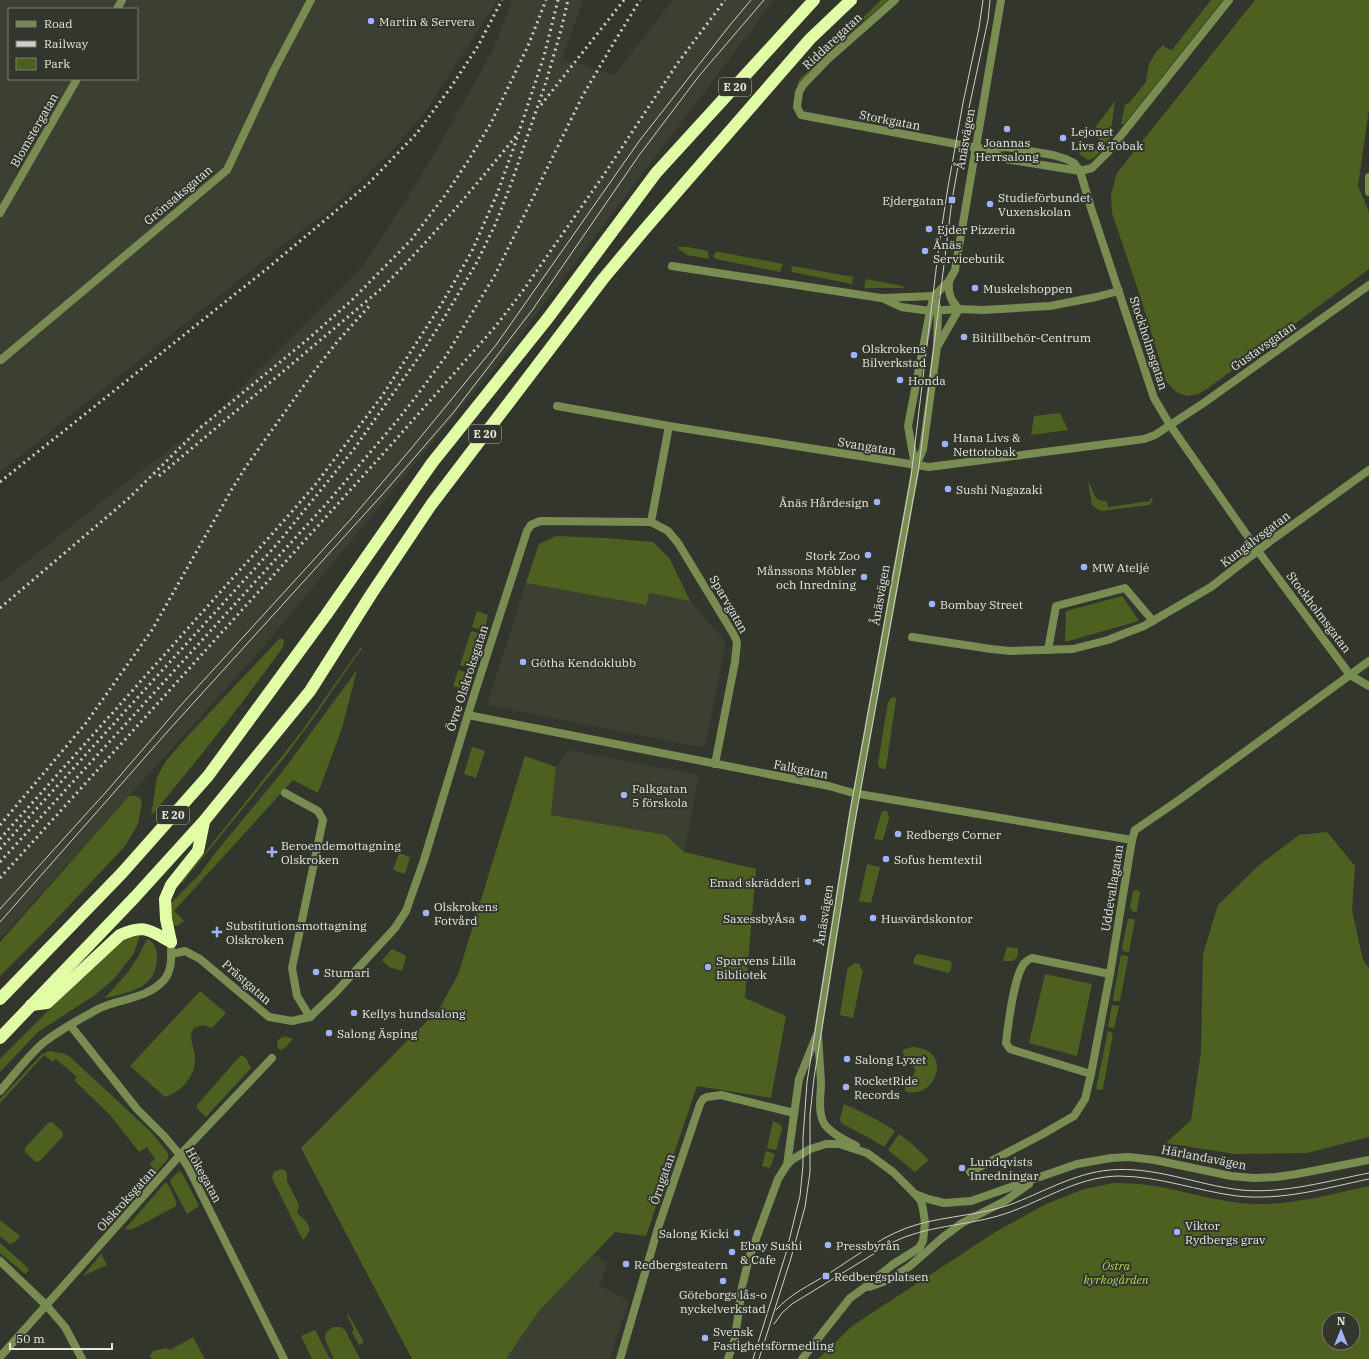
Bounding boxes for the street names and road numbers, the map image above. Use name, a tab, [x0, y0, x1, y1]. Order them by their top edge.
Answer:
street label: Riddaregatan	[799, 9, 865, 72]
road number: E 20	[719, 78, 751, 96]
street label: Blomstergatan	[7, 90, 61, 170]
street label: Storkgatan	[858, 107, 922, 133]
street label: Ånäsvägen	[952, 107, 978, 171]
street label: Grönsaksgatan	[141, 162, 216, 228]
street label: Stockholmsgatan	[1127, 294, 1171, 392]
street label: Gustavsgatan	[1228, 318, 1299, 374]
road number: E 20	[469, 425, 501, 443]
street label: Svangatan	[837, 434, 898, 458]
street label: Kungälvsgatan	[1217, 508, 1293, 570]
street label: Ånäsvägen	[867, 563, 893, 627]
street label: Stockholmsgatan	[1284, 568, 1355, 656]
street label: Sparvgatan	[706, 572, 752, 636]
street label: Övre Olskroksgatan	[443, 623, 491, 733]
street label: Falkgatan	[772, 756, 830, 782]
road number: E 20	[157, 806, 189, 824]
street label: Uddevallagatan	[1098, 843, 1126, 932]
street label: Ånäsvägen	[812, 883, 836, 947]
street label: Prästgatan	[219, 956, 275, 1008]
street label: Härlandavägen	[1160, 1141, 1248, 1173]
street label: Hökegatan	[183, 1145, 225, 1206]
street label: Örngatan	[646, 1151, 678, 1206]
street label: Olskroksgatan	[93, 1164, 159, 1234]

